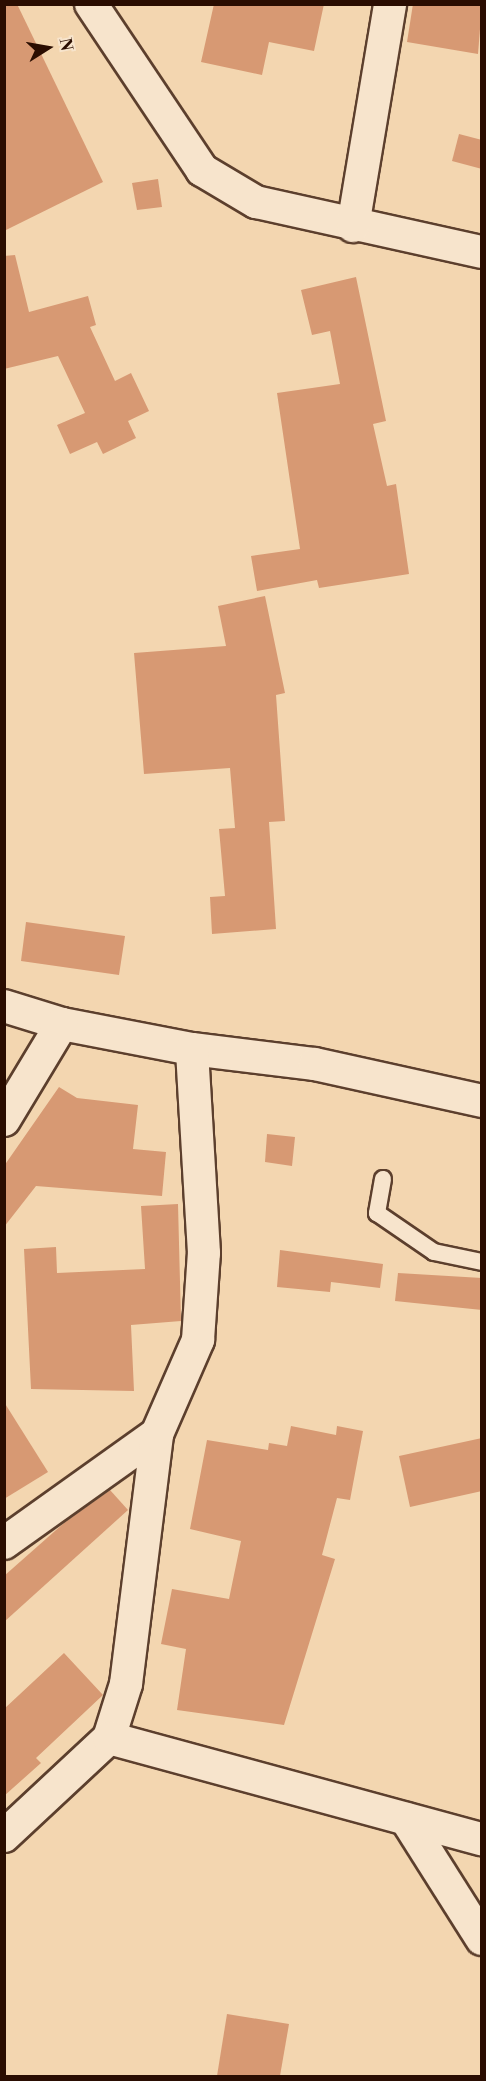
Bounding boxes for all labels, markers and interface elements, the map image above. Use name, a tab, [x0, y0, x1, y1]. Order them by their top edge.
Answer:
north arrow	[18, 18, 78, 78]
text: N	[55, 36, 77, 53]

